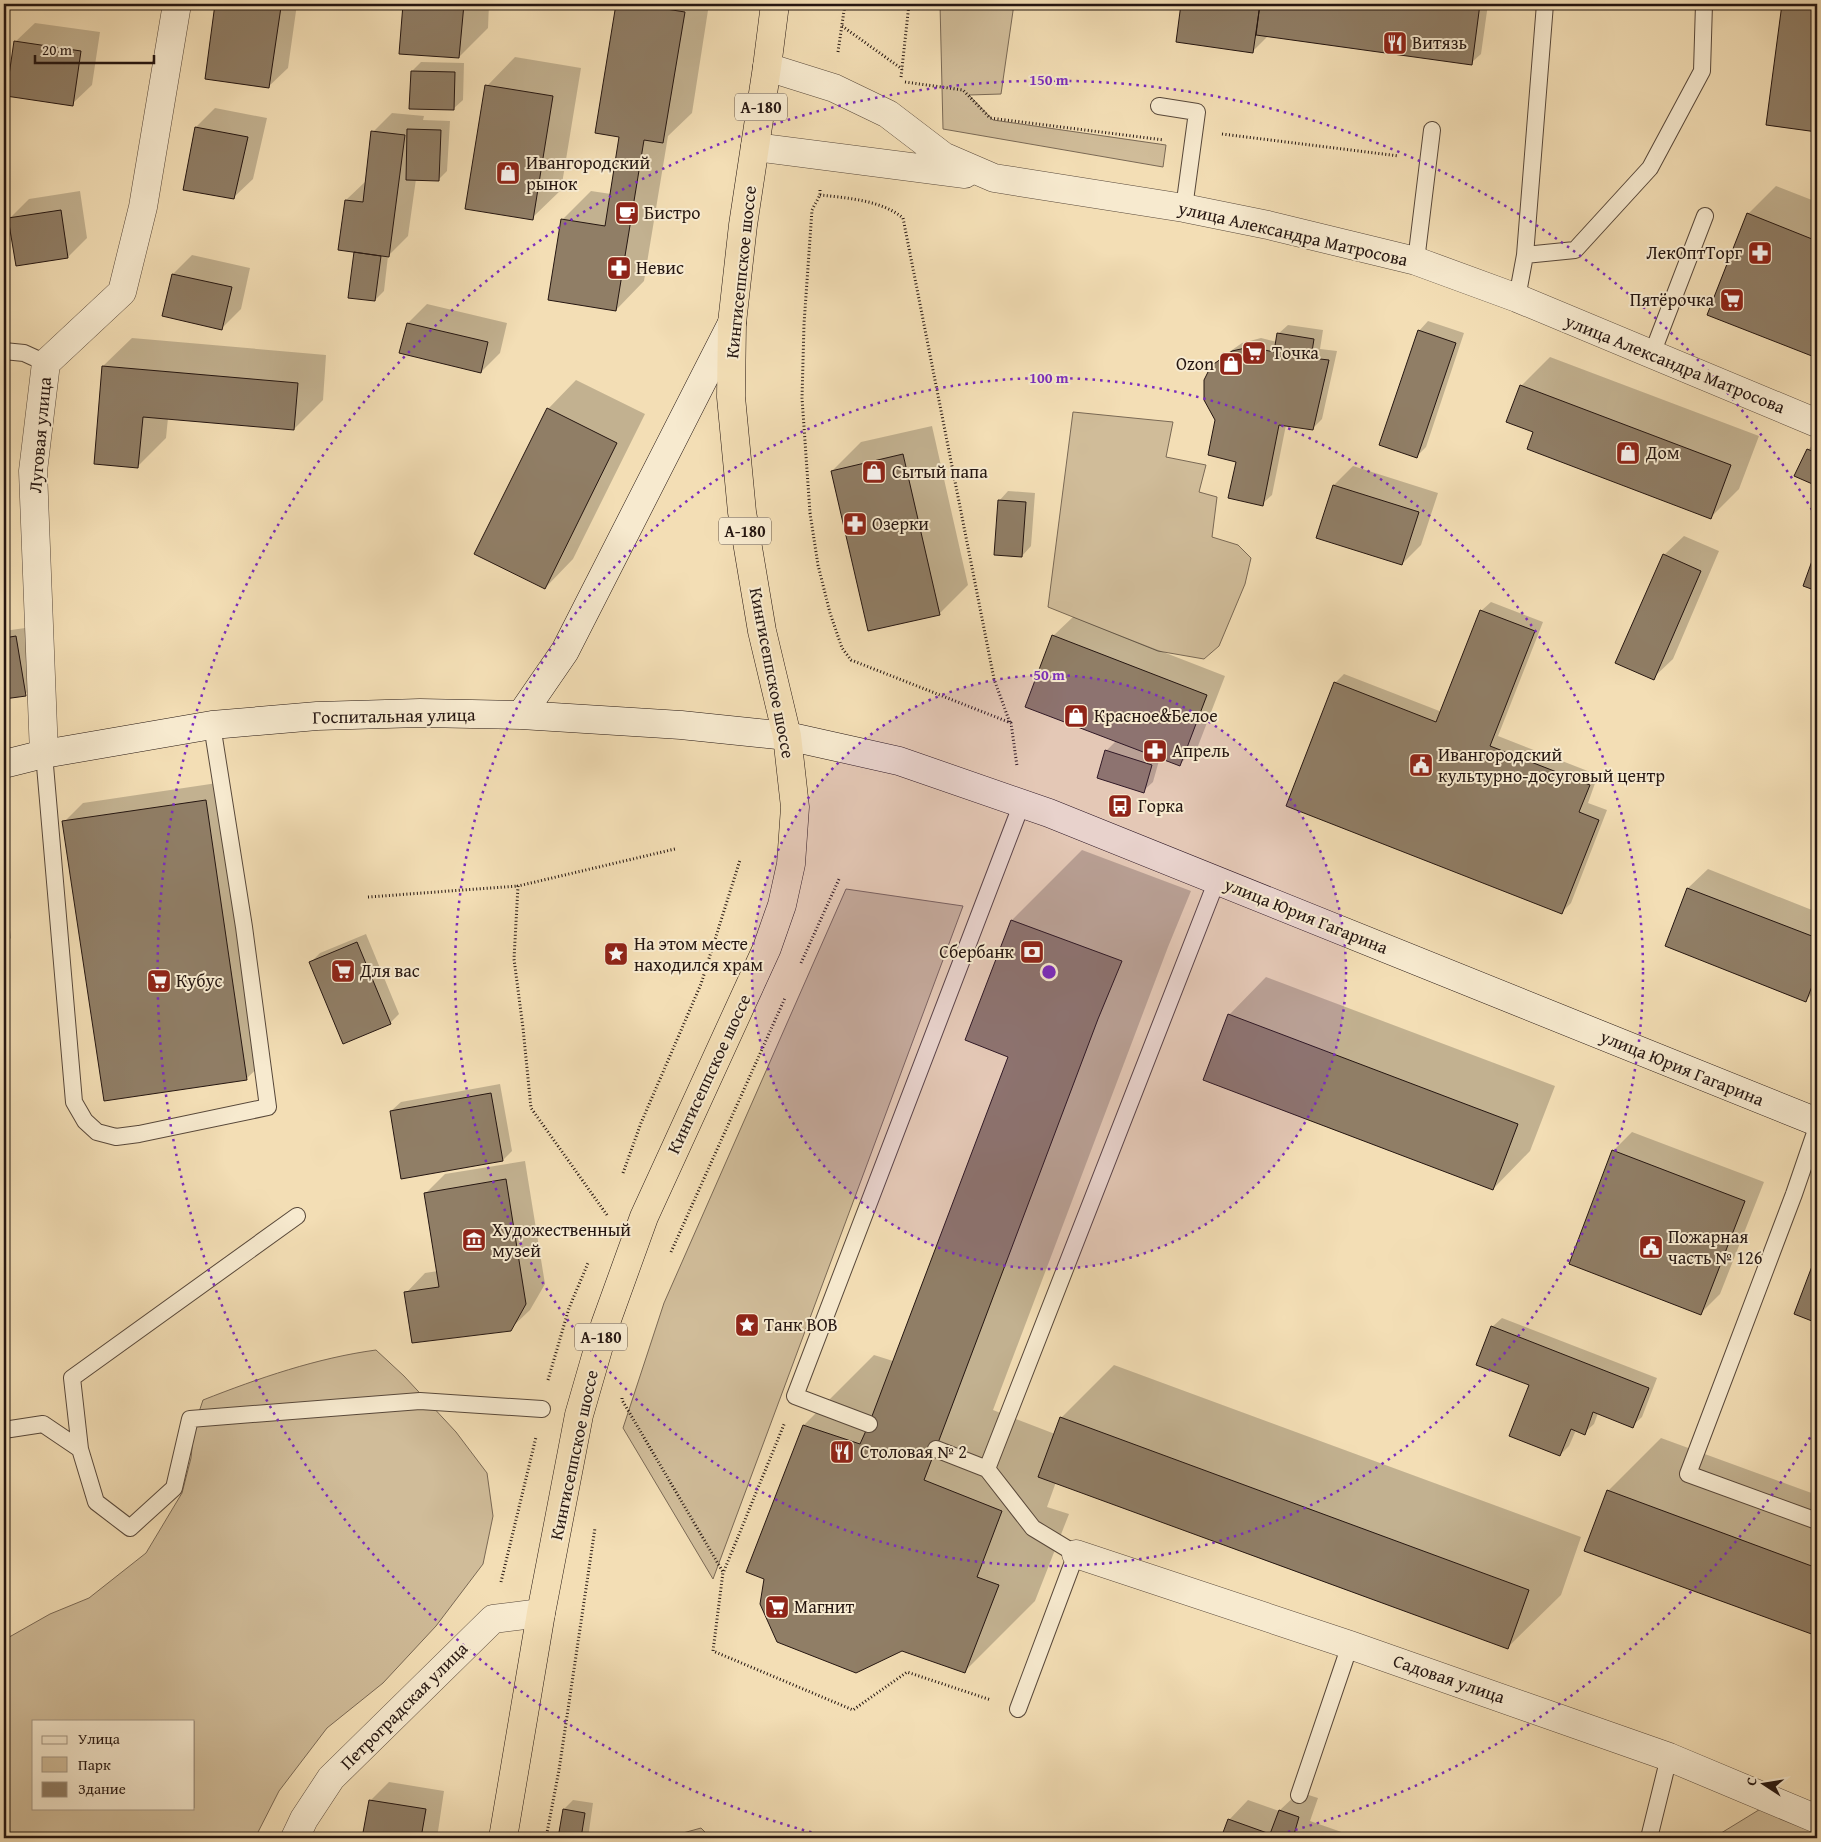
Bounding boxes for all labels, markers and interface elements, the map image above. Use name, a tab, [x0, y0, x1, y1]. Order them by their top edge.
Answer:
place label: Витязь	[1412, 29, 1467, 56]
restaurant icon: Витязь	[1382, 30, 1408, 56]
scale bar	[35, 32, 154, 64]
text: 20 m	[42, 39, 73, 60]
text: 150 m	[1029, 69, 1069, 90]
road number: А-180	[735, 94, 787, 120]
place label: Ивангородский рынок	[526, 149, 651, 197]
shop icon: Ивангородский рынок	[495, 160, 521, 186]
street label: Кингисеппское шоссе	[718, 184, 763, 360]
street label: улица Александра Матросова	[1175, 194, 1411, 273]
place label: Бистро	[644, 199, 700, 226]
cafe icon: Бистро	[614, 200, 640, 226]
place label: ЛекОптТорг	[1646, 239, 1742, 266]
pharmacy icon: ЛекОптТорг	[1747, 240, 1773, 266]
place label: Невис	[636, 254, 684, 281]
pharmacy icon: Невис	[606, 255, 632, 281]
place label: Пятёрочка	[1630, 286, 1714, 313]
supermarket icon: Пятёрочка	[1719, 287, 1745, 313]
street label: улица Александра Матросова	[1560, 307, 1790, 420]
place label: Точка	[1272, 339, 1319, 366]
supermarket icon: Точка	[1241, 340, 1267, 366]
place label: Ozon	[1176, 350, 1214, 377]
shop icon: Ozon	[1218, 351, 1244, 377]
text: 100 m	[1029, 367, 1069, 388]
street label: Луговая улица	[21, 375, 58, 494]
place label: Дом	[1645, 439, 1680, 466]
shop icon: Дом	[1615, 440, 1641, 466]
place label: Сытый папа	[892, 458, 988, 485]
shop icon: Сытый папа	[861, 459, 887, 485]
place label: Озерки	[872, 510, 929, 537]
pharmacy icon: Озерки	[842, 511, 868, 537]
road number: А-180	[719, 518, 771, 544]
street label: Кингисеппское шоссе	[743, 585, 802, 761]
text: 50 m	[1033, 664, 1065, 685]
street label: Госпитальная улица	[312, 701, 476, 730]
place label: Красное&Белое	[1094, 702, 1218, 729]
shop icon: Красное&Белое	[1063, 703, 1089, 729]
place label: Апрель	[1172, 737, 1230, 764]
pharmacy icon: Апрель	[1142, 738, 1168, 764]
place label: Ивангородский культурно-досуговый центр	[1438, 741, 1665, 789]
public building icon: Ивангородский культурно-досуговый центр	[1408, 752, 1434, 778]
place label: Горка	[1138, 792, 1184, 819]
bus stop icon: Горка	[1107, 793, 1133, 819]
street label: улица Юрия Гагарина	[1219, 870, 1392, 961]
place label: На этом месте находился храм	[634, 930, 763, 978]
place label: Сбербанк	[939, 938, 1015, 965]
bank icon: Сбербанк	[1019, 939, 1045, 965]
place icon: На этом месте находился храм	[603, 941, 629, 967]
place label: Для вас	[359, 957, 420, 984]
supermarket icon: Для вас	[330, 958, 356, 984]
centre of rings	[1040, 963, 1058, 981]
place label: Кубус	[176, 967, 223, 994]
supermarket icon: Кубус	[146, 968, 172, 994]
street label: Кингисеппское шоссе	[660, 989, 757, 1158]
street label: улица Юрия Гагарина	[1595, 1022, 1768, 1113]
place label: Художественный музей	[492, 1216, 631, 1264]
place label: Пожарная часть № 126	[1668, 1223, 1762, 1271]
museum icon: Художественный музей	[461, 1227, 487, 1253]
public building icon: Пожарная часть № 126	[1638, 1234, 1664, 1260]
place label: Танк ВОВ	[764, 1311, 838, 1338]
place icon: Танк ВОВ	[734, 1312, 760, 1338]
road number: А-180	[575, 1324, 627, 1350]
street label: Кингисеппское шоссе	[542, 1367, 605, 1543]
place label: Столовая № 2	[860, 1438, 967, 1465]
restaurant icon: Столовая № 2	[829, 1439, 855, 1465]
place label: Магнит	[794, 1593, 854, 1620]
supermarket icon: Магнит	[764, 1594, 790, 1620]
street label: Петроградская улица	[334, 1635, 474, 1776]
street label: Садовая улица	[1390, 1647, 1509, 1710]
legend	[32, 1720, 195, 1810]
text: Улица	[78, 1728, 121, 1749]
text: Парк	[78, 1754, 111, 1775]
north arrow	[1738, 1760, 1788, 1810]
text: С	[1741, 1775, 1762, 1787]
text: Здание	[78, 1778, 126, 1799]

